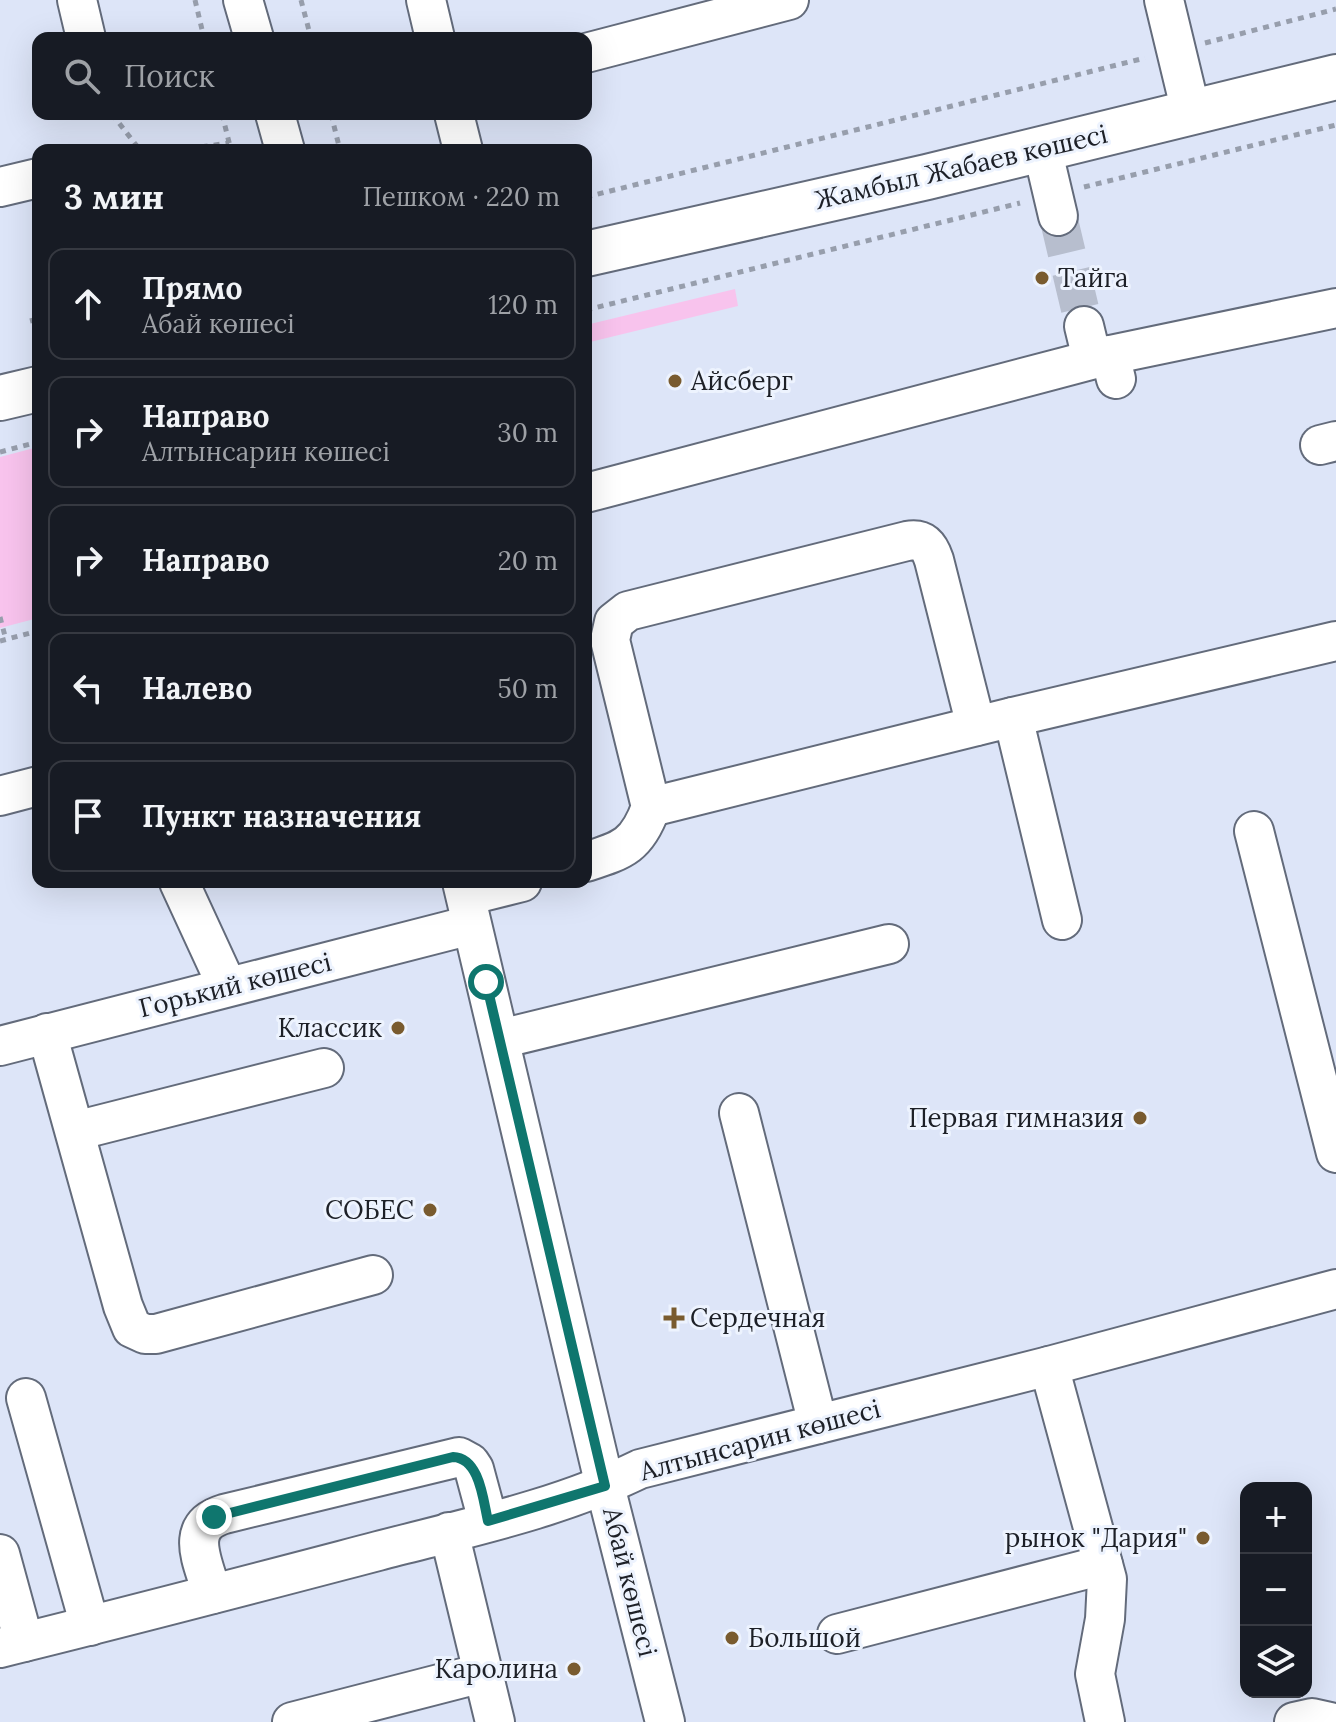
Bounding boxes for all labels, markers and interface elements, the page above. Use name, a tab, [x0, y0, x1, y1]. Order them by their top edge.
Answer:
search box	[32, 32, 592, 120]
icon: search	[60, 54, 104, 98]
text: Поиск	[124, 57, 215, 95]
street label: Жамбыл Жабаев көшесі	[811, 117, 1110, 216]
text: 3 мин	[64, 175, 164, 218]
text: Пешком · 220 m	[363, 180, 560, 213]
place label: Тайга	[1058, 261, 1129, 294]
text: Прямо	[142, 269, 243, 307]
marker: Тайга	[1033, 269, 1051, 287]
icon: ahead	[66, 282, 110, 326]
text: 120 m	[488, 288, 558, 321]
text: Абай көшесі	[142, 307, 295, 340]
place label: Айсберг	[690, 364, 793, 397]
marker: Айсберг	[666, 372, 684, 390]
text: Направо	[142, 397, 270, 435]
icon: right	[66, 410, 110, 454]
text: 30 m	[497, 416, 558, 449]
text: Алтынсарин көшесі	[142, 435, 390, 468]
icon: right	[66, 538, 110, 582]
text: Направо	[142, 541, 270, 579]
text: 20 m	[498, 544, 558, 577]
icon: left	[66, 666, 110, 710]
text: Налево	[142, 669, 252, 707]
text: 50 m	[498, 672, 558, 705]
icon: arrive	[66, 794, 110, 838]
text: Пункт назначения	[142, 797, 421, 835]
street label: Горький көшесі	[135, 945, 335, 1024]
route start	[468, 964, 504, 1000]
place label: Классик	[278, 1011, 382, 1044]
marker: Классик	[389, 1019, 407, 1037]
place label: Первая гимназия	[908, 1101, 1124, 1134]
marker: Первая гимназия	[1131, 1109, 1149, 1127]
place label: СОБЕС	[325, 1193, 414, 1226]
marker: СОБЕС	[421, 1201, 439, 1219]
place label: Сердечная	[690, 1301, 826, 1334]
marker: Сердечная	[665, 1309, 683, 1327]
street label: Алтынсарин көшесі	[635, 1392, 884, 1488]
map controls	[1240, 1482, 1312, 1698]
button: +	[1240, 1482, 1312, 1554]
route end	[196, 1499, 232, 1535]
street label: Абай көшесі	[596, 1503, 665, 1660]
place label: рынок "Дария"	[1005, 1521, 1187, 1554]
marker: рынок "Дария"	[1194, 1529, 1212, 1547]
button: −	[1240, 1554, 1312, 1626]
place label: Большой	[748, 1621, 861, 1654]
button: layers	[1240, 1626, 1312, 1698]
marker: Большой	[723, 1629, 741, 1647]
place label: Каролина	[435, 1652, 558, 1685]
marker: Каролина	[565, 1660, 583, 1678]

